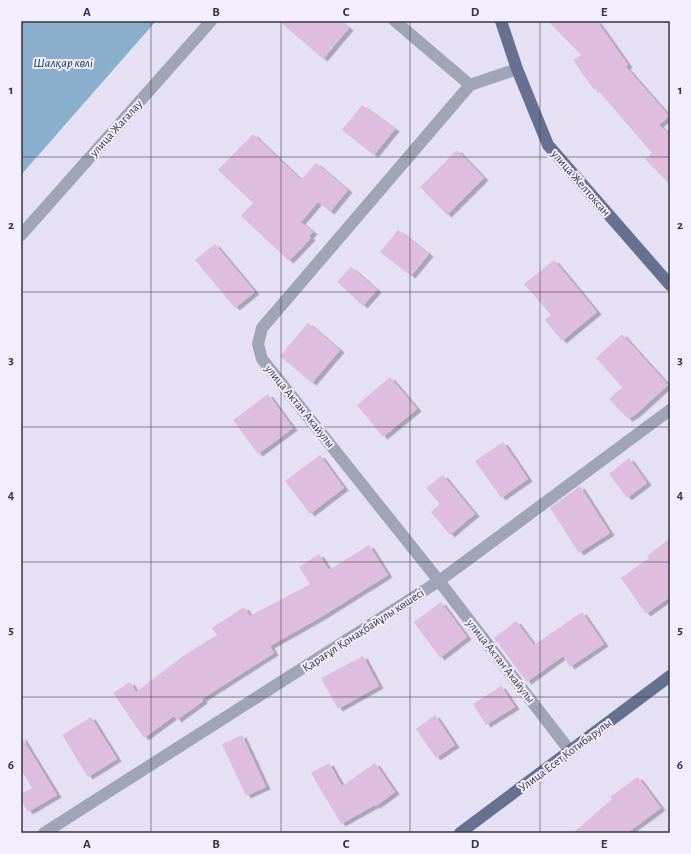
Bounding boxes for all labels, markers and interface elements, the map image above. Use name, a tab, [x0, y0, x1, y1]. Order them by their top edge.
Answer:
text: A	[83, 6, 91, 19]
text: B	[212, 6, 220, 19]
text: C	[343, 6, 350, 19]
text: D	[471, 6, 480, 19]
text: E	[601, 6, 608, 19]
water label: Шалқар көлі	[33, 57, 93, 70]
text: 1	[9, 84, 13, 97]
text: 1	[678, 84, 682, 97]
street label: улица Жагалау	[87, 97, 145, 160]
street label: улица Желтоксан	[548, 147, 613, 219]
text: 2	[8, 219, 14, 232]
text: 2	[677, 219, 683, 232]
text: 3	[8, 354, 14, 367]
text: 3	[677, 354, 683, 367]
street label: улица Актан Акайулы	[262, 362, 337, 450]
text: 4	[8, 489, 15, 502]
text: 4	[677, 489, 684, 502]
street label: Қарағұл Қонақбайұлы көшесі	[300, 586, 426, 674]
street label: улица Актан Акайулы	[463, 616, 537, 706]
text: 5	[8, 624, 14, 637]
text: 5	[677, 624, 683, 637]
street label: Улица Есет Котибарулы	[516, 716, 614, 794]
text: 6	[8, 759, 14, 772]
text: 6	[677, 759, 683, 772]
text: A	[83, 838, 91, 851]
text: B	[212, 838, 220, 851]
text: C	[343, 838, 350, 851]
text: D	[471, 838, 480, 851]
text: E	[601, 838, 608, 851]

